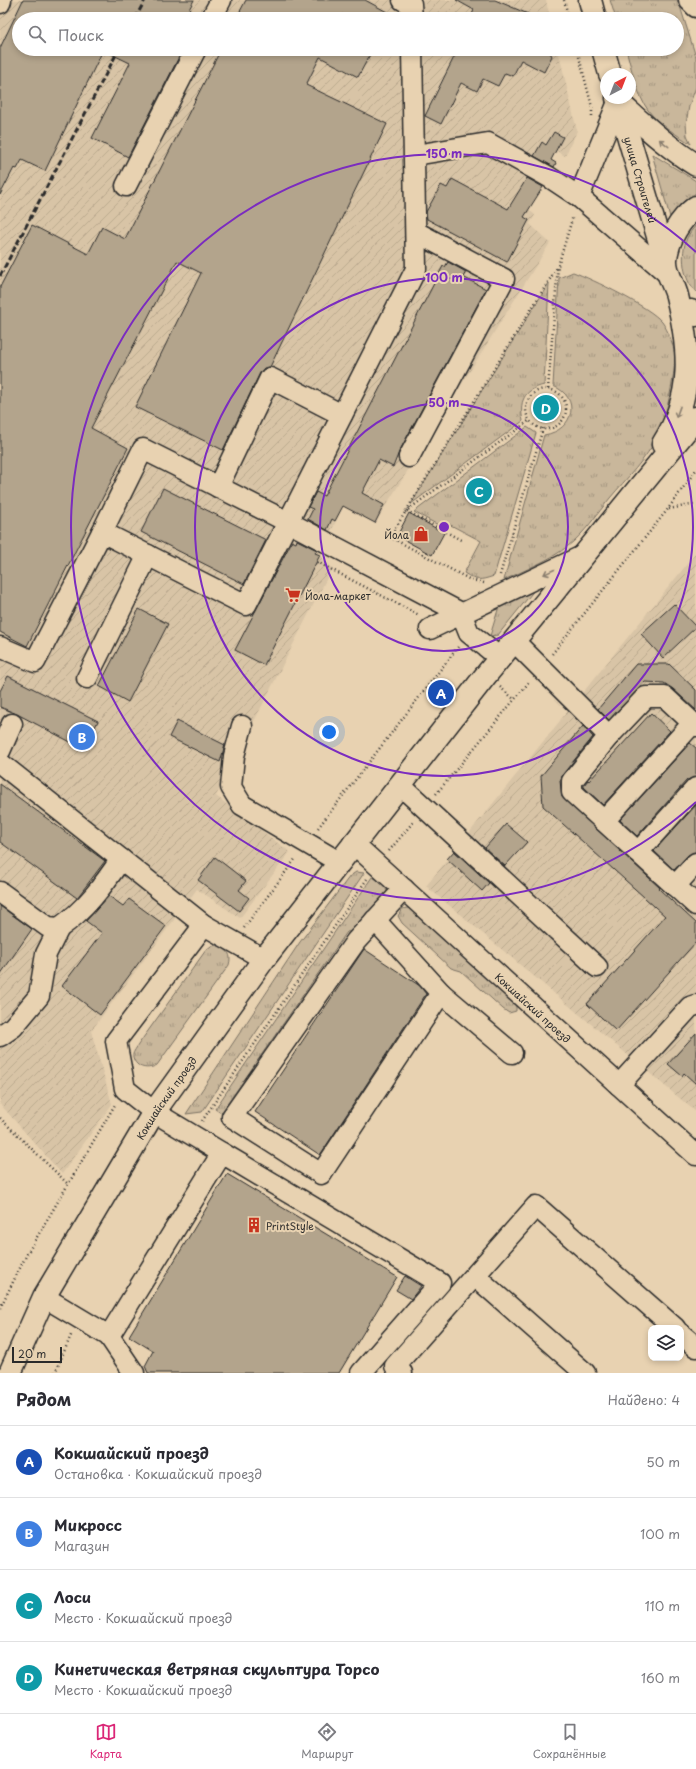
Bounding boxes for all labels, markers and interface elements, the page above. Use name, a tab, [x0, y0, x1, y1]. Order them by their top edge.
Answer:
search box	[12, 12, 684, 56]
icon: search	[26, 23, 48, 45]
text: Поиск	[58, 23, 104, 46]
north arrow	[600, 68, 636, 104]
street label: улица Строителей	[621, 134, 661, 225]
one-way arrow	[658, 138, 669, 147]
text: 150 m	[426, 144, 462, 162]
text: 100 m	[425, 268, 463, 286]
text: 50 m	[428, 393, 460, 411]
pin: D	[533, 393, 559, 423]
one-way arrow	[674, 406, 681, 419]
pin: C	[466, 476, 492, 506]
centre of rings	[437, 520, 451, 534]
shop icon: Йола	[412, 525, 430, 543]
place label: Йола	[384, 527, 410, 542]
one-way arrow	[544, 569, 556, 576]
supermarket icon: Йола-маркет	[284, 586, 302, 604]
place label: Йола-маркет	[305, 588, 371, 603]
pin: A	[428, 678, 454, 708]
pin: B	[69, 722, 95, 752]
your location	[319, 722, 339, 742]
street label: Кокшайский проезд	[492, 969, 575, 1046]
street label: Кокшайский проезд	[132, 1053, 200, 1142]
building icon: PrintStyle	[245, 1216, 263, 1234]
place label: PrintStyle	[266, 1218, 314, 1233]
map controls	[648, 1325, 684, 1361]
button: layers	[648, 1325, 684, 1361]
scale bar	[12, 1345, 62, 1364]
text: 20 m	[18, 1345, 46, 1362]
text: Рядом	[16, 1386, 71, 1412]
text: Найдено: 4	[608, 1390, 680, 1409]
text: Кокшайский проезд	[54, 1441, 209, 1464]
text: A	[24, 1452, 34, 1471]
text: 50 m	[646, 1452, 680, 1471]
text: Остановка · Кокшайский проезд	[54, 1464, 262, 1483]
text: Микросс	[54, 1513, 122, 1536]
text: B	[25, 1524, 33, 1543]
text: 100 m	[640, 1524, 680, 1543]
text: Магазин	[54, 1536, 110, 1555]
text: Лоси	[54, 1585, 91, 1608]
text: C	[24, 1596, 34, 1615]
text: 110 m	[645, 1596, 680, 1615]
text: Место · Кокшайский проезд	[54, 1608, 232, 1627]
text: Кинетическая ветряная скульптура Торсо	[54, 1657, 379, 1680]
text: D	[24, 1668, 34, 1687]
text: 160 m	[641, 1668, 680, 1687]
text: Место · Кокшайский проезд	[54, 1680, 232, 1699]
tab: Карта	[90, 1721, 122, 1762]
tab: Маршрут	[301, 1721, 353, 1762]
tab: Сохранённые	[533, 1721, 606, 1762]

